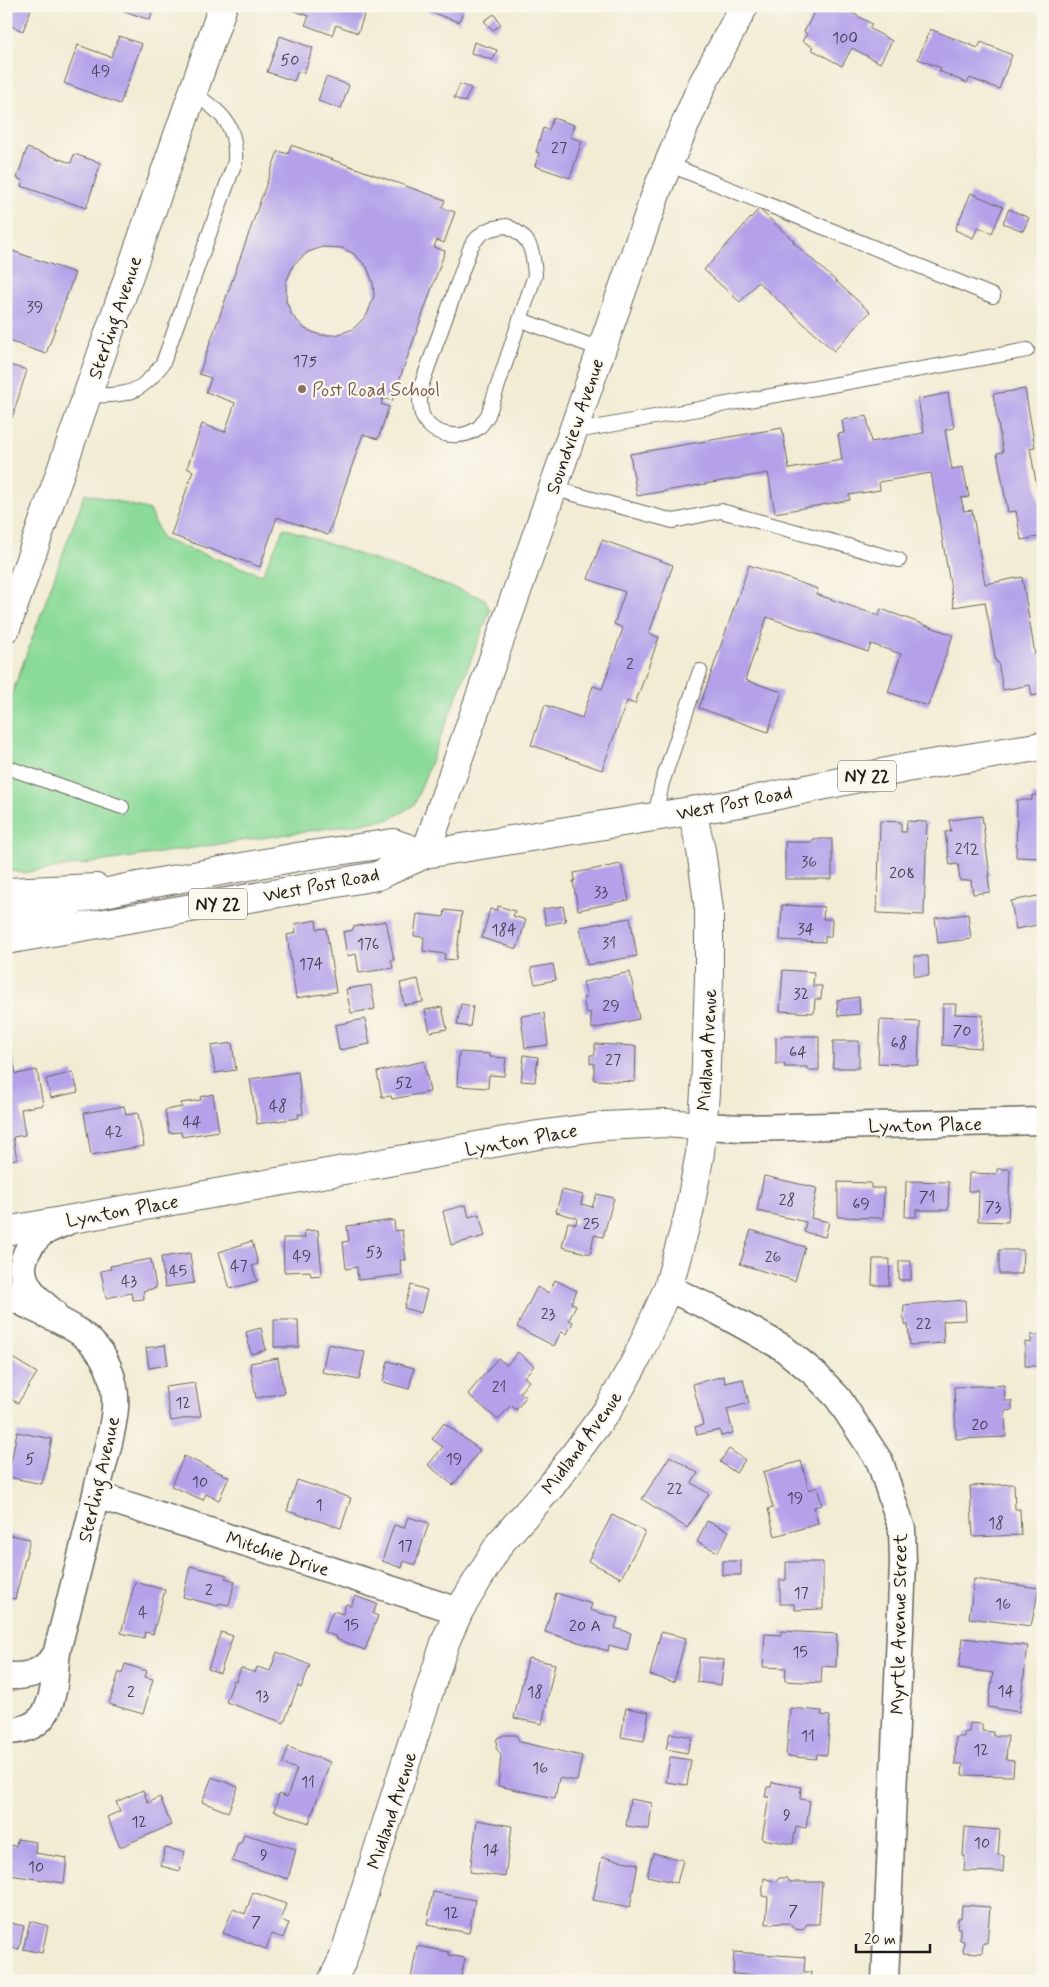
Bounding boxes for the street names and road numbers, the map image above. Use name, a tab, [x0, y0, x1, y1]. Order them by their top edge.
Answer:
street label: Sterling Avenue	[83, 252, 151, 383]
street label: Soundview Avenue	[540, 355, 610, 498]
road number: NY 22	[838, 760, 896, 791]
street label: West Post Road	[674, 780, 794, 827]
street label: West Post Road	[261, 862, 381, 909]
road number: NY 22	[189, 889, 247, 920]
street label: Midland Avenue	[692, 988, 723, 1112]
street label: Lynton Place	[868, 1112, 982, 1139]
street label: Lynton Place	[463, 1118, 579, 1163]
street label: Lynton Place	[64, 1189, 180, 1234]
street label: Midland Avenue	[536, 1386, 628, 1500]
street label: Sterling Avenue	[73, 1414, 129, 1546]
street label: Mitchie Drive	[223, 1526, 332, 1583]
street label: Myrtle Avenue Street	[885, 1533, 914, 1715]
street label: Midland Avenue	[362, 1748, 423, 1873]

